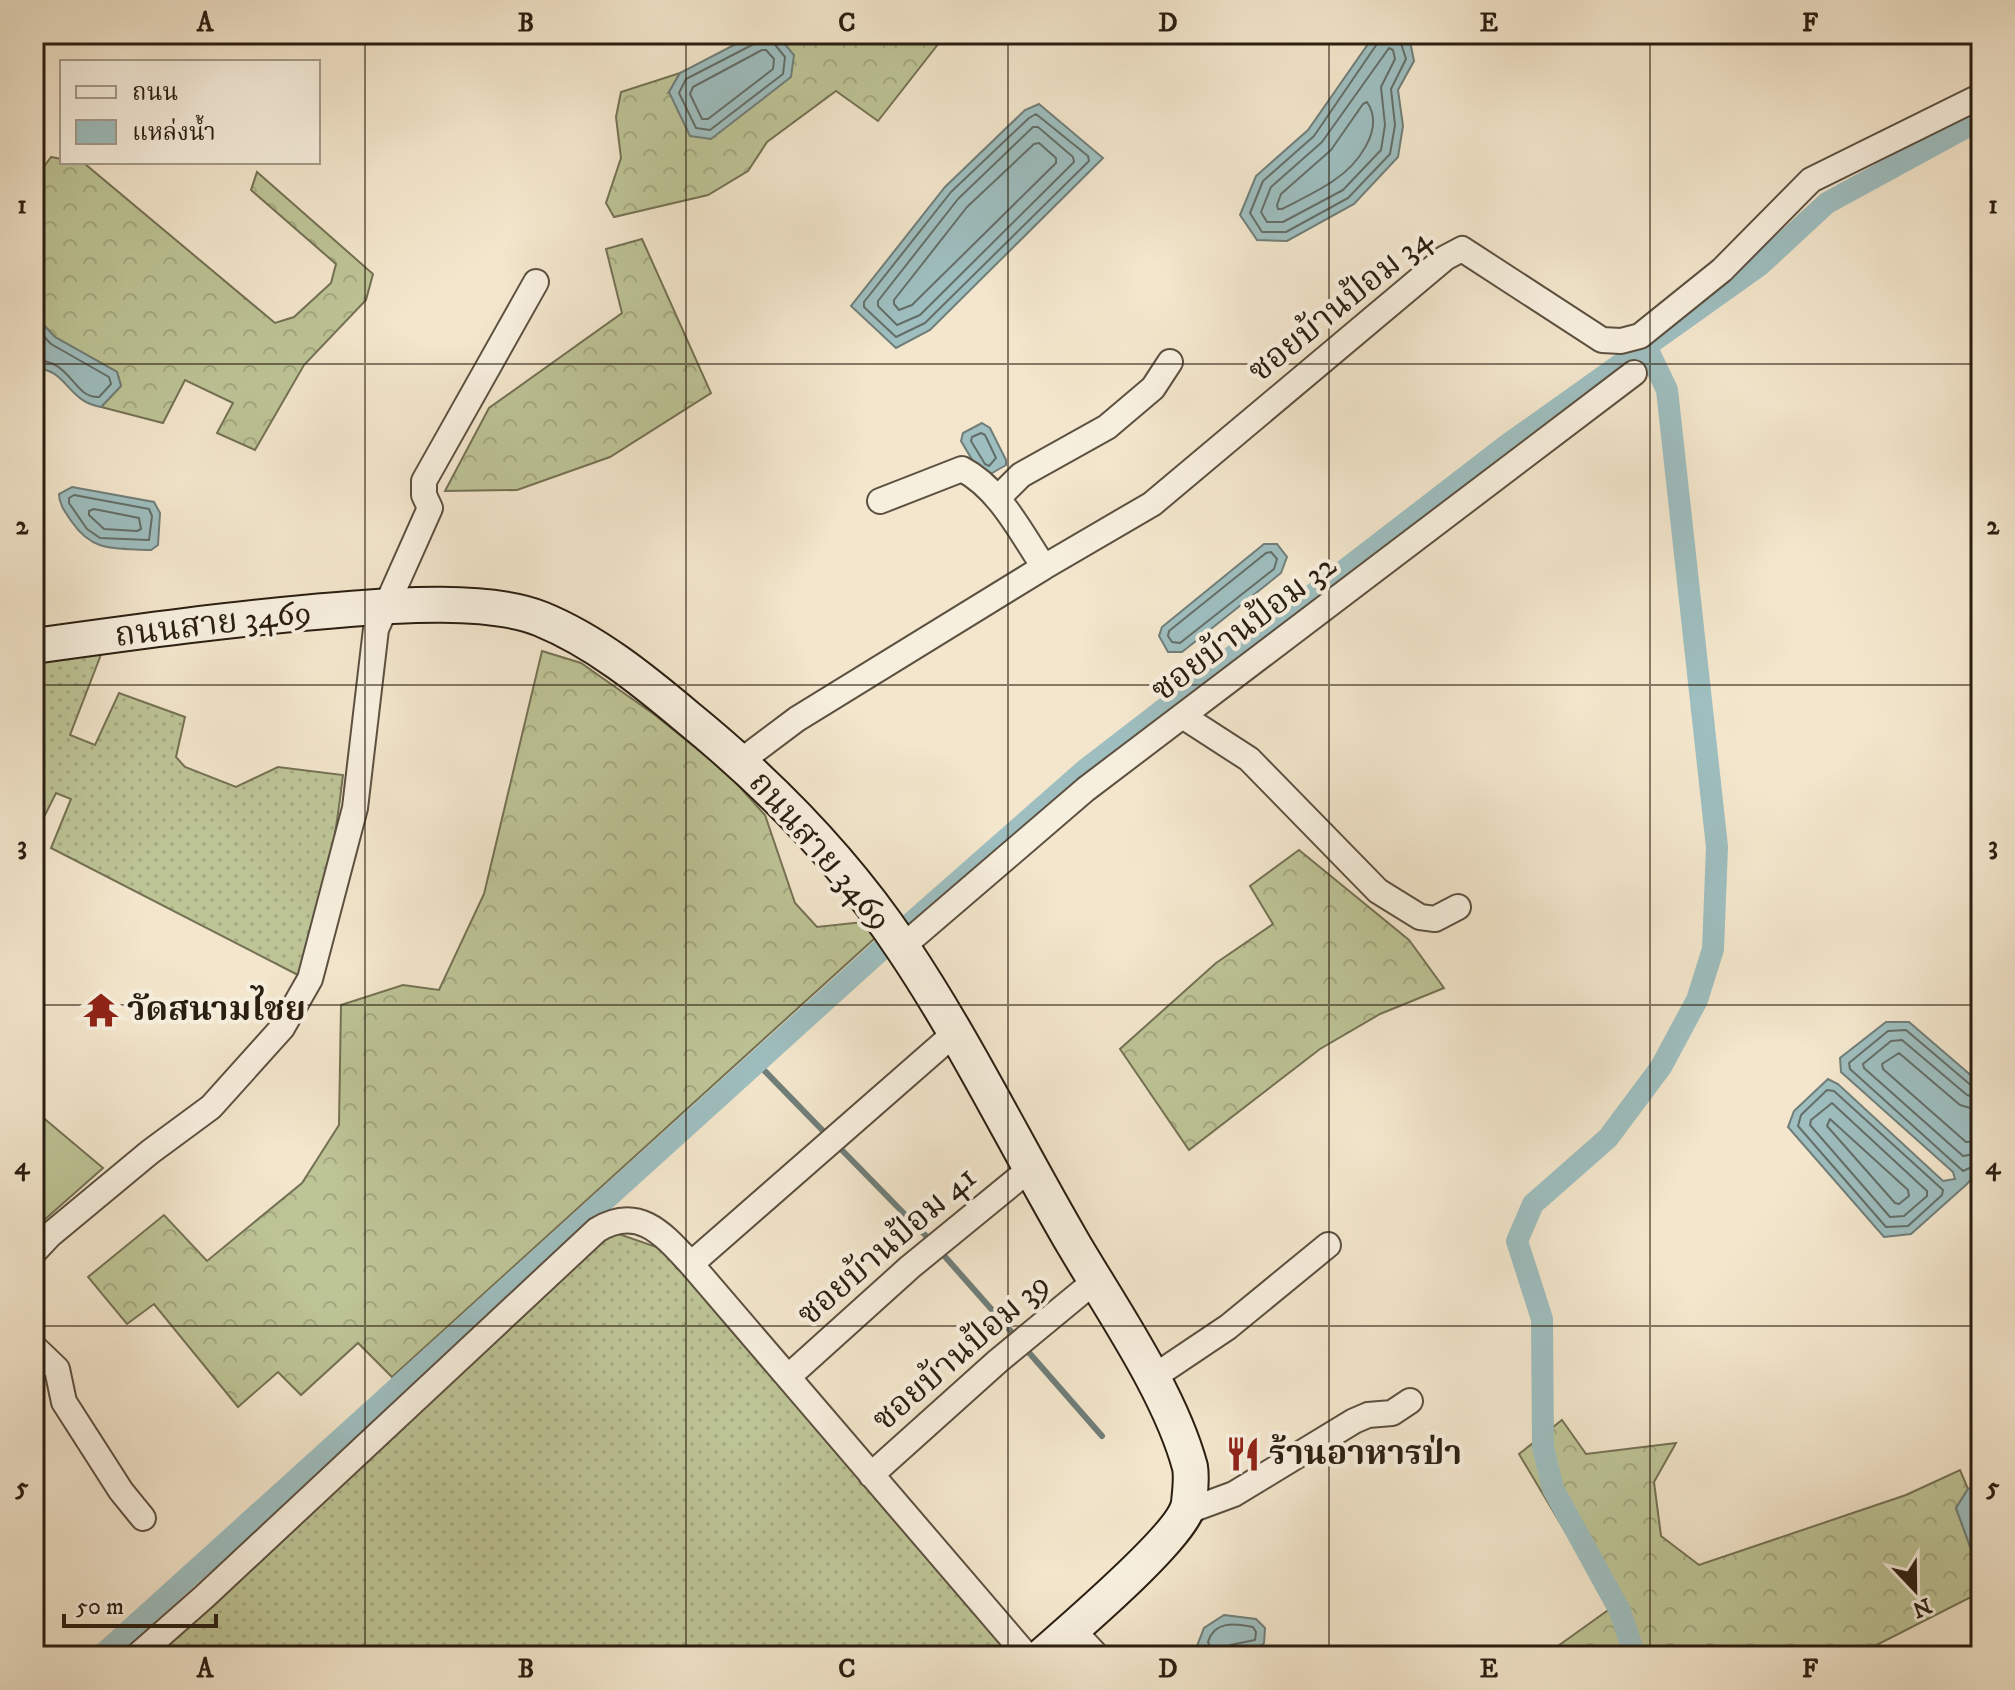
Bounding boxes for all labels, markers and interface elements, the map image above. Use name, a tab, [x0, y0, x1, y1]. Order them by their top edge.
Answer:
text: A	[196, 7, 215, 40]
text: B	[518, 7, 534, 40]
text: C	[838, 7, 856, 40]
text: D	[1158, 7, 1178, 40]
text: E	[1480, 7, 1498, 40]
text: F	[1802, 7, 1819, 40]
legend	[60, 60, 320, 164]
text: ถนน	[132, 78, 178, 108]
text: แหล่งน้ำ	[132, 114, 216, 148]
text: 1	[17, 189, 27, 222]
text: 1	[1988, 189, 1998, 222]
street label: ซอยบ้านป้อม 34	[1240, 217, 1441, 392]
text: 2	[16, 510, 30, 543]
text: 2	[1987, 510, 2001, 543]
street label: ซอยบ้านป้อม 32	[1143, 544, 1345, 711]
street label: ถนนสาย 3469	[112, 591, 314, 657]
street label: ถนนสาย 3469	[739, 763, 901, 939]
text: 3	[17, 830, 27, 863]
text: 3	[1988, 830, 1998, 863]
place label: วัดสนามไชย	[127, 985, 306, 1031]
temple icon: วัดสนามไชย	[82, 991, 120, 1029]
text: 4	[15, 1150, 31, 1183]
text: 4	[1986, 1150, 2002, 1183]
street label: ซอยบ้านป้อม 41	[789, 1157, 985, 1335]
street label: ซอยบ้านป้อม 39	[864, 1263, 1058, 1441]
place label: ร้านอาหารป่า	[1269, 1433, 1462, 1475]
restaurant icon: ร้านอาหารป่า	[1224, 1435, 1262, 1473]
text: 5	[15, 1471, 29, 1504]
text: 5	[1986, 1471, 2000, 1504]
north arrow	[1875, 1550, 1955, 1630]
scale bar	[64, 1578, 216, 1628]
text: N	[1908, 1591, 1935, 1623]
text: 50 m	[76, 1592, 124, 1622]
text: A	[196, 1653, 215, 1686]
text: B	[518, 1653, 534, 1686]
text: C	[838, 1653, 856, 1686]
text: D	[1158, 1653, 1178, 1686]
text: E	[1480, 1653, 1498, 1686]
text: F	[1802, 1653, 1819, 1686]

